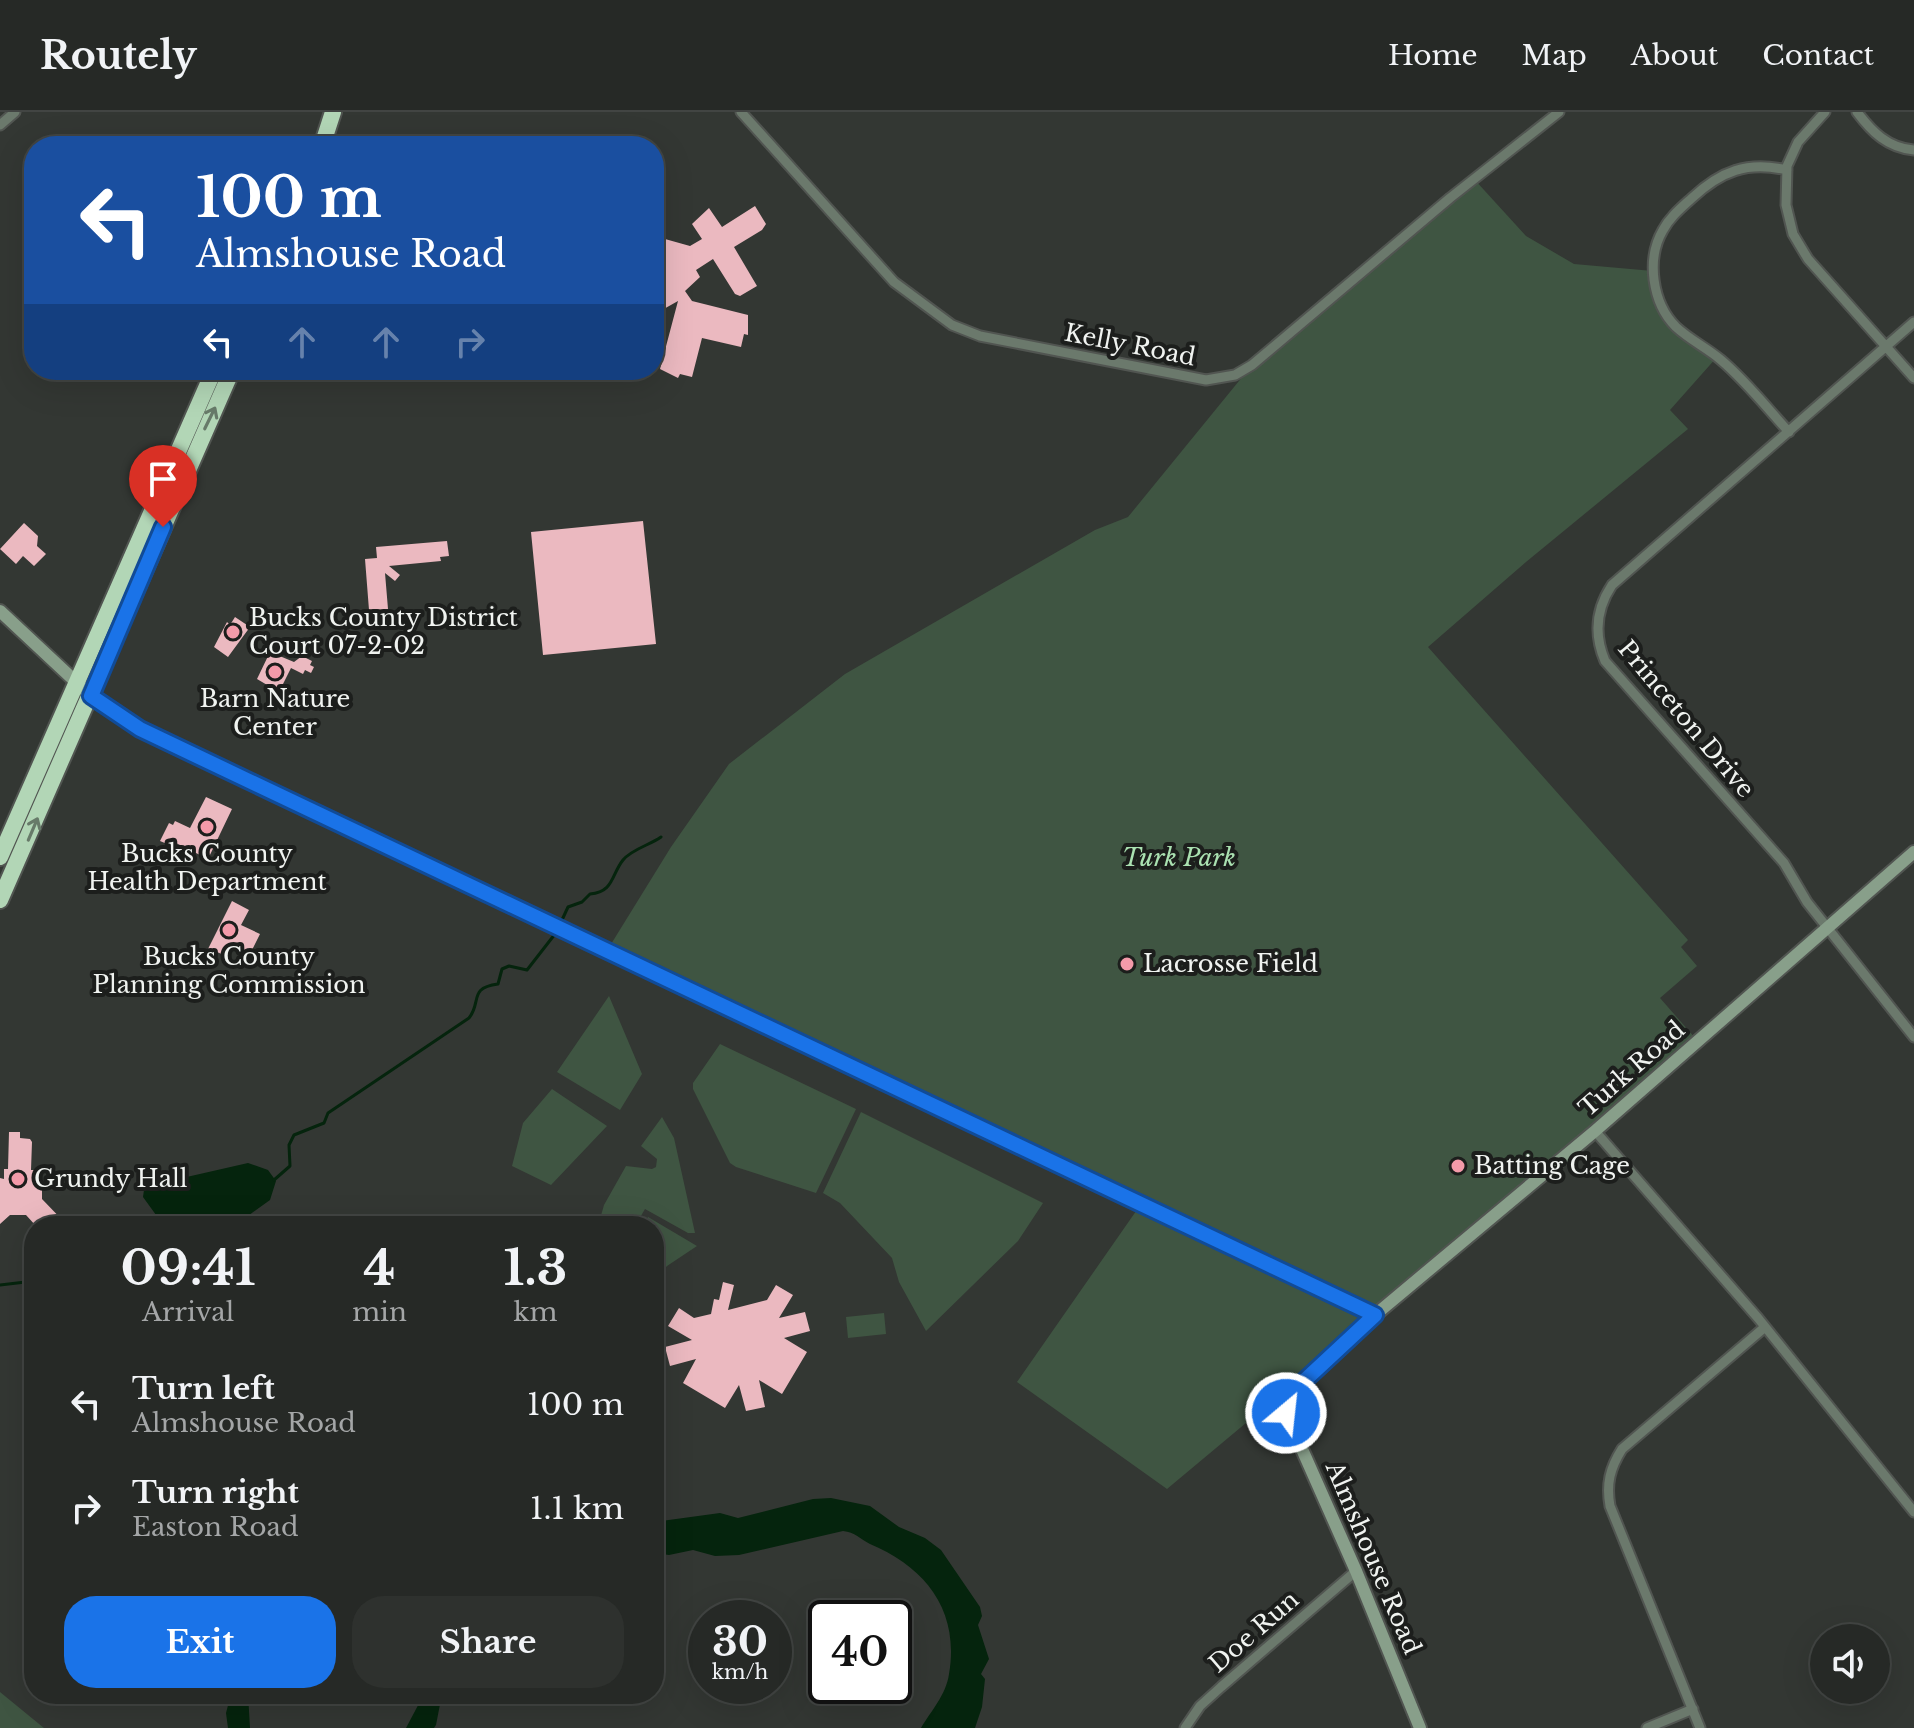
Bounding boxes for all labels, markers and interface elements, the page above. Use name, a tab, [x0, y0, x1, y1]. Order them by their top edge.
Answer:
text: Routely	[40, 32, 197, 79]
text: Home	[1388, 38, 1478, 73]
text: Map	[1522, 38, 1587, 73]
text: About	[1631, 38, 1718, 73]
text: Contact	[1762, 38, 1874, 73]
text: 100 m	[196, 163, 382, 232]
icon: left	[64, 168, 168, 272]
text: Almshouse Road	[196, 232, 506, 277]
street label: Kelly Road	[1062, 318, 1198, 371]
icon: left	[196, 320, 240, 364]
icon: ahead	[280, 320, 324, 364]
icon: ahead	[364, 320, 408, 364]
icon: right	[448, 320, 492, 364]
one-way arrow	[203, 407, 218, 431]
pin	[129, 445, 197, 527]
icon: arrive	[141, 457, 185, 501]
place label: Bucks County District Court 07-2-02	[249, 603, 518, 660]
marker: Bucks County District Court 07-2-02	[224, 623, 242, 641]
street label: Princeton Drive	[1612, 634, 1761, 803]
marker: Barn Nature Center	[266, 663, 284, 681]
place label: Barn Nature Center	[200, 684, 350, 741]
one-way arrow	[26, 817, 41, 842]
marker: Bucks County Health Department	[198, 818, 216, 836]
place label: Bucks County Health Department	[87, 839, 327, 896]
park label: Turk Park	[1122, 843, 1236, 872]
marker: Bucks County Planning Commission	[220, 921, 238, 939]
place label: Bucks County Planning Commission	[92, 942, 366, 999]
place label: Lacrosse Field	[1143, 949, 1318, 978]
marker: Lacrosse Field	[1118, 955, 1136, 973]
street label: Turk Road	[1573, 1015, 1690, 1122]
place label: Batting Cage	[1474, 1151, 1630, 1180]
marker: Batting Cage	[1449, 1157, 1467, 1175]
place label: Grundy Hall	[34, 1164, 188, 1193]
marker: Grundy Hall	[9, 1170, 27, 1188]
text: 09:41	[121, 1238, 256, 1298]
text: 4	[364, 1238, 395, 1298]
text: 1.3	[503, 1238, 567, 1298]
text: Arrival	[142, 1296, 234, 1328]
text: min	[352, 1296, 407, 1328]
text: km	[513, 1296, 557, 1328]
text: Turn left	[132, 1370, 275, 1407]
position arrow	[1244, 1371, 1328, 1455]
icon: left	[64, 1382, 108, 1426]
text: 100 m	[527, 1386, 624, 1423]
text: Almshouse Road	[132, 1407, 356, 1439]
street label: Almshouse Road	[1319, 1456, 1427, 1659]
text: Turn right	[132, 1474, 299, 1511]
icon: right	[64, 1486, 108, 1530]
text: 1.1 km	[530, 1490, 624, 1527]
text: Easton Road	[132, 1511, 298, 1543]
street label: Doe Run	[1203, 1585, 1304, 1678]
button: Exit	[64, 1596, 336, 1688]
button: Share	[352, 1596, 624, 1688]
speed limit sign: 40	[808, 1600, 912, 1704]
text: 30	[712, 1617, 768, 1667]
map controls	[1810, 1624, 1890, 1704]
button: sound	[1810, 1624, 1890, 1704]
text: km/h	[712, 1660, 768, 1684]

